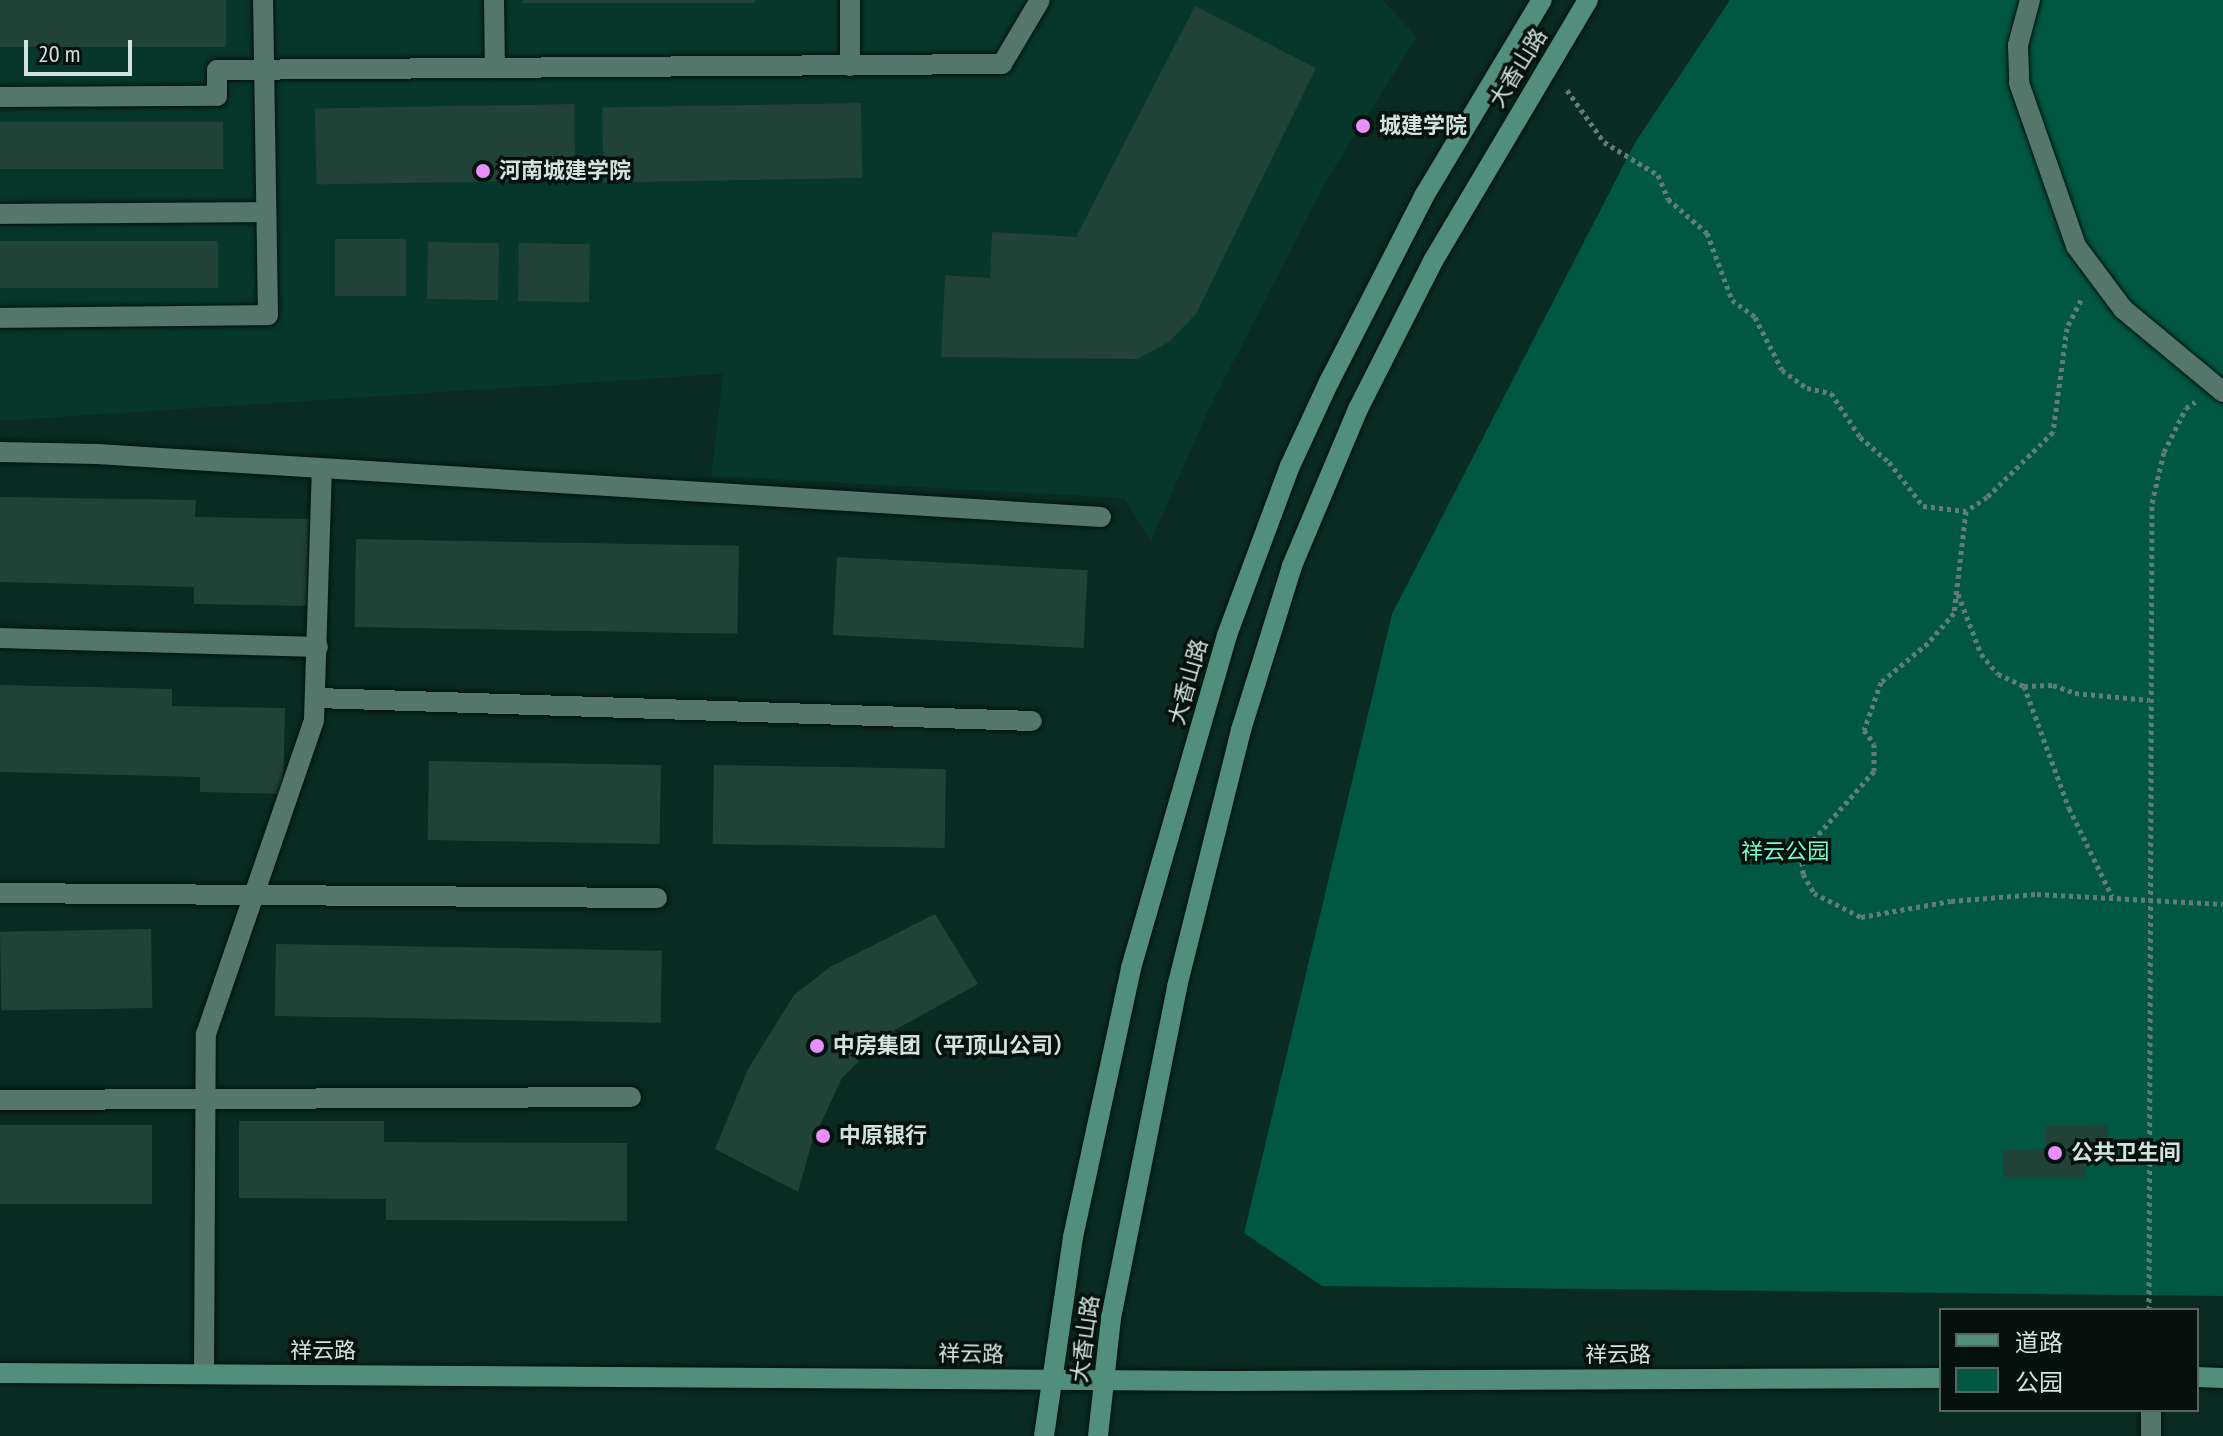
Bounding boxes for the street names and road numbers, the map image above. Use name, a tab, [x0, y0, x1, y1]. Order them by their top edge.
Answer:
street label: 大香山路	[1483, 24, 1553, 112]
street label: 大香山路	[1163, 636, 1213, 728]
street label: 大香山路	[1066, 1294, 1104, 1384]
street label: 祥云路	[290, 1338, 356, 1364]
street label: 祥云路	[938, 1340, 1004, 1368]
street label: 祥云路	[1585, 1342, 1651, 1368]

